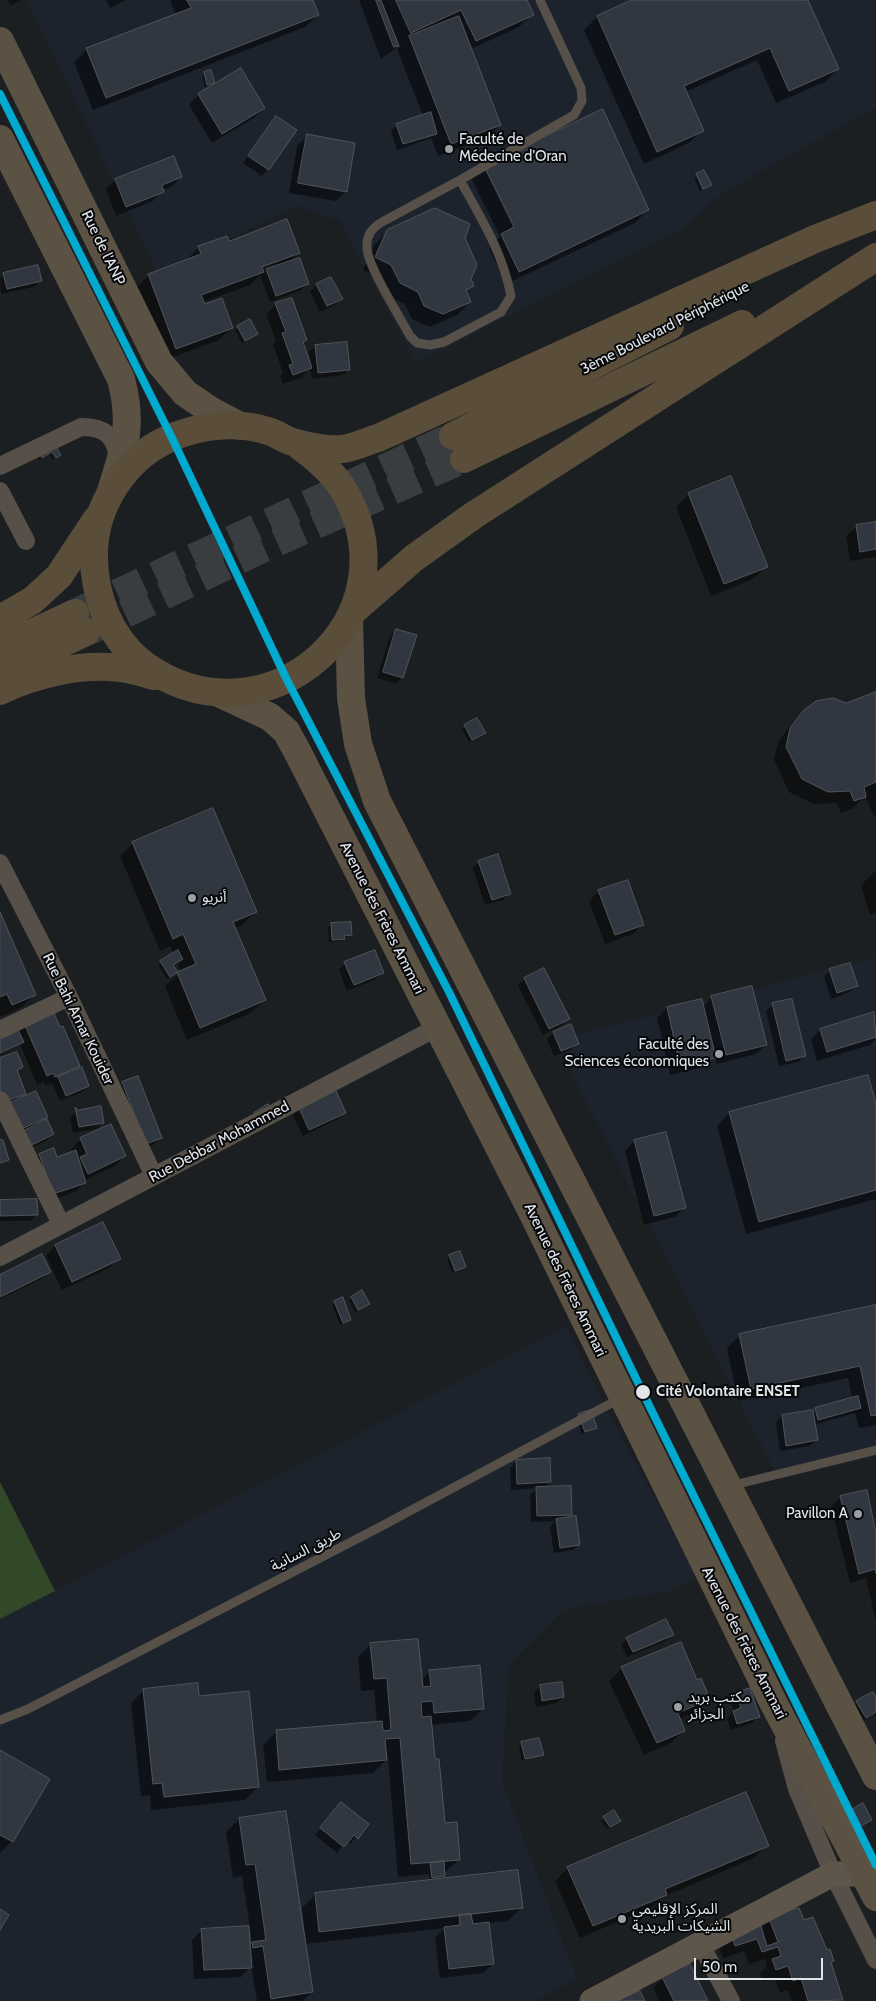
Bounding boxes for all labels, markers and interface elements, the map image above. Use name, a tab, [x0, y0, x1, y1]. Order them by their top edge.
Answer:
place label: Faculté de Médecine d'Oran	[459, 131, 567, 166]
marker: Faculté de Médecine d'Oran	[443, 143, 455, 155]
street label: Rue de l'ANP	[77, 208, 129, 288]
street label: 3ème Boulevard Périphérique	[578, 278, 752, 378]
street label: Avenue des Frères Ammari	[336, 839, 428, 997]
place label: أنريو	[202, 889, 227, 907]
marker: أنريو	[186, 892, 198, 904]
street label: Rue Bahi Amar Kouider	[38, 950, 118, 1088]
place label: Faculté des Sciences économiques	[565, 1036, 709, 1071]
marker: Faculté des Sciences économiques	[713, 1048, 725, 1060]
street label: Rue Debbar Mohammed	[146, 1097, 292, 1187]
street label: Avenue des Frères Ammari	[520, 1200, 610, 1360]
marker: Cité Volontaire ENSET	[634, 1383, 652, 1401]
place label: Cité Volontaire ENSET	[656, 1383, 800, 1401]
place label: Pavillon A	[786, 1505, 848, 1523]
marker: Pavillon A	[852, 1508, 864, 1520]
street label: طريق السانية	[268, 1524, 344, 1576]
street label: Avenue des Frères Ammari	[698, 1564, 790, 1722]
place label: مكتب بريد الجزائر	[688, 1689, 751, 1724]
marker: مكتب بريد الجزائر	[672, 1701, 684, 1713]
place label: المركز الإقليمي الشيكات البريدية	[632, 1901, 730, 1936]
marker: المركز الإقليمي الشيكات البريدية	[616, 1913, 628, 1925]
scale bar	[696, 1948, 825, 1980]
text: 50 m	[702, 1958, 737, 1976]

